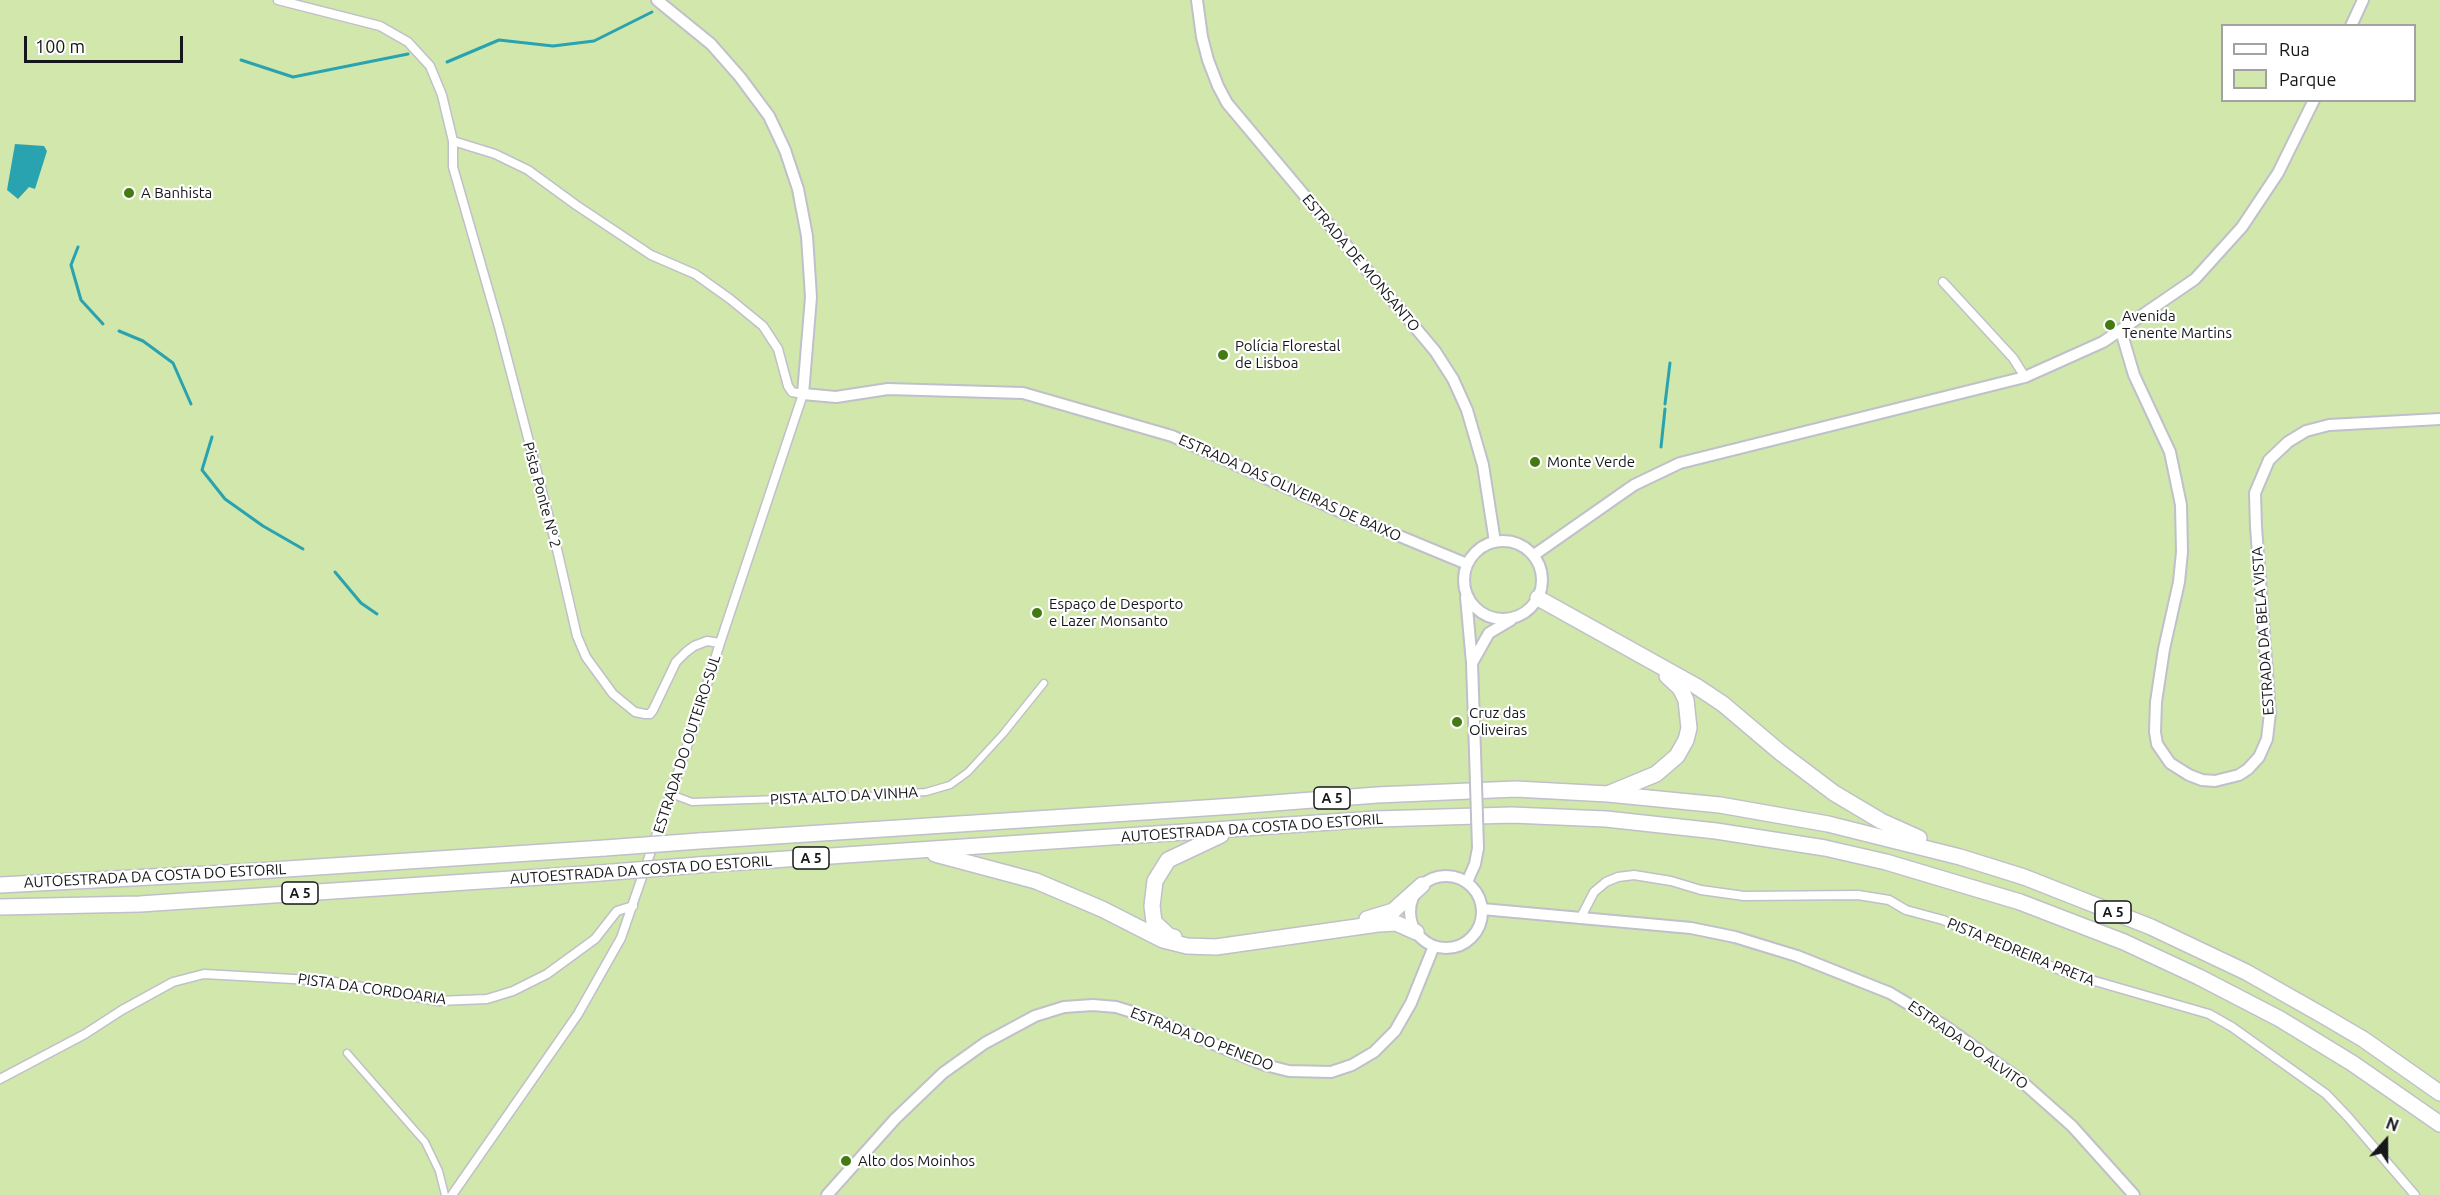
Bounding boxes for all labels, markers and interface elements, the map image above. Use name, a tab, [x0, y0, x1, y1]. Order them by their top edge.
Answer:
scale bar	[27, 24, 186, 62]
legend	[2221, 24, 2416, 102]
text: 100 m	[35, 36, 85, 56]
text: Rua	[2279, 39, 2310, 59]
text: Parque	[2279, 69, 2336, 89]
place label: A Banhista	[141, 184, 212, 202]
marker: A Banhista	[122, 186, 136, 200]
street label: ESTRADA DE MONSANTO	[1298, 191, 1424, 335]
place label: Avenida Tenente Martins	[2122, 307, 2232, 342]
marker: Avenida Tenente Martins	[2103, 318, 2117, 332]
place label: Polícia Florestal de Lisboa	[1235, 337, 1340, 372]
marker: Polícia Florestal de Lisboa	[1216, 348, 1230, 362]
street label: ESTRADA DAS OLIVEIRAS DE BAIXO	[1176, 431, 1404, 545]
street label: Pista Ponte Nº 2	[519, 440, 565, 550]
place label: Monte Verde	[1547, 453, 1635, 471]
marker: Monte Verde	[1528, 455, 1542, 469]
street label: ESTRADA DA BELA VISTA	[2248, 546, 2278, 716]
place label: Espaço de Desporto e Lazer Monsanto	[1049, 595, 1183, 630]
marker: Espaço de Desporto e Lazer Monsanto	[1030, 606, 1044, 620]
street label: ESTRADA DO OUTEIRO-SUL	[650, 652, 724, 836]
place label: Cruz das Oliveiras	[1469, 704, 1527, 739]
marker: Cruz das Oliveiras	[1450, 715, 1464, 729]
street label: PISTA ALTO DA VINHA	[769, 783, 919, 809]
road number: A 5	[1314, 787, 1350, 809]
street label: AUTOESTRADA DA COSTA DO ESTORIL	[1120, 810, 1384, 846]
road number: A 5	[793, 847, 829, 869]
street label: AUTOESTRADA DA COSTA DO ESTORIL	[509, 852, 773, 888]
street label: AUTOESTRADA DA COSTA DO ESTORIL	[23, 860, 287, 892]
road number: A 5	[282, 882, 318, 904]
road number: A 5	[2095, 901, 2131, 923]
street label: PISTA PEDREIRA PRETA	[1944, 914, 2098, 990]
street label: PISTA DA CORDOARIA	[297, 970, 447, 1008]
street label: ESTRADA DO ALVITO	[1904, 997, 2032, 1093]
street label: ESTRADA DO PENEDO	[1128, 1003, 1276, 1075]
north arrow	[2356, 1111, 2416, 1171]
text: N	[2384, 1114, 2401, 1135]
place label: Alto dos Moinhos	[858, 1152, 975, 1170]
marker: Alto dos Moinhos	[839, 1154, 853, 1168]

